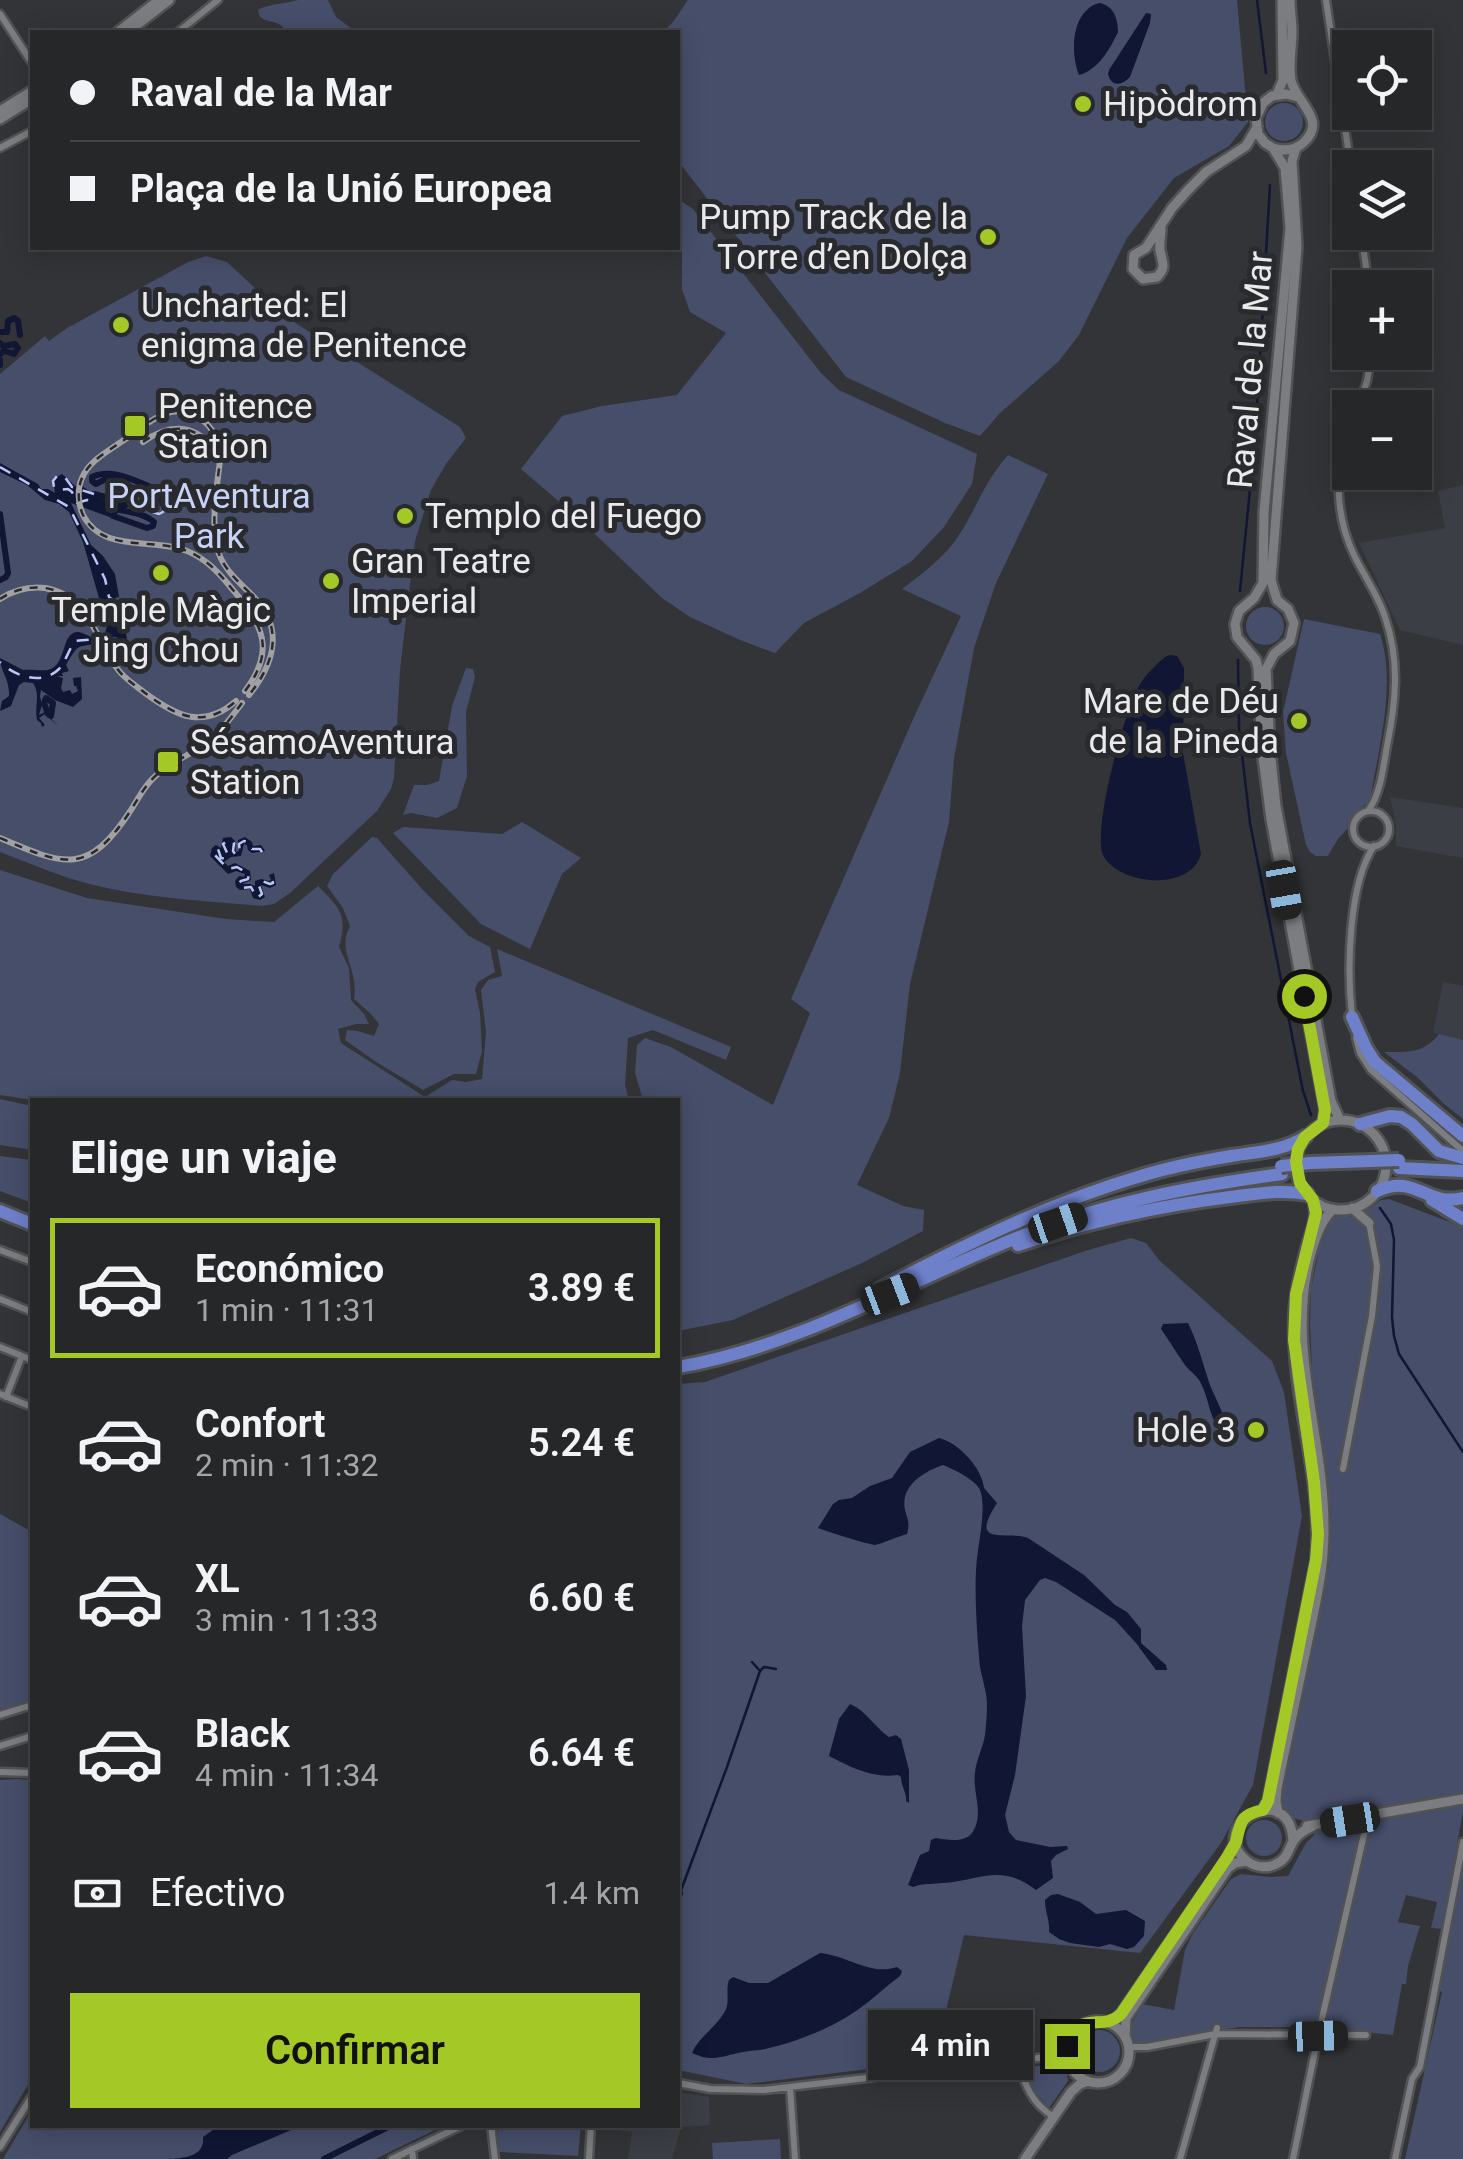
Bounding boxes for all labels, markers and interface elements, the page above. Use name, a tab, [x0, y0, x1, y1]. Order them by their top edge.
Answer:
map controls	[1332, 30, 1432, 490]
button: locate	[1332, 30, 1432, 130]
text: Raval de la Mar	[130, 71, 392, 115]
place label: Hipòdrom	[1103, 84, 1258, 125]
marker: Hipòdrom	[1072, 93, 1094, 115]
button: layers	[1332, 150, 1432, 250]
text: Plaça de la Unió Europea	[130, 167, 552, 211]
place label: Pump Track de la Torre d’en Dolça	[699, 197, 968, 278]
marker: Pump Track de la Torre d’en Dolça	[977, 226, 999, 248]
street label: Raval de la Mar	[1220, 250, 1281, 490]
button: +	[1332, 270, 1432, 370]
place label: Uncharted: El enigma de Penitence	[141, 285, 467, 366]
marker: Uncharted: El enigma de Penitence	[110, 314, 132, 336]
place label: Penitence Station	[158, 386, 312, 467]
button: −	[1332, 390, 1432, 490]
marker: Penitence Station	[122, 413, 148, 439]
park label: PortAventura Park	[107, 476, 311, 557]
place label: Templo del Fuego	[425, 496, 702, 537]
marker: Templo del Fuego	[394, 505, 416, 527]
place label: Gran Teatre Imperial	[351, 541, 531, 622]
marker: Temple Màgic Jing Chou	[150, 562, 172, 584]
marker: Gran Teatre Imperial	[320, 570, 342, 592]
place label: Temple Màgic Jing Chou	[51, 590, 271, 671]
place label: Mare de Déu de la Pineda	[1083, 681, 1279, 762]
marker: Mare de Déu de la Pineda	[1288, 710, 1310, 732]
place label: SésamoAventura Station	[190, 722, 455, 803]
marker: SésamoAventura Station	[155, 749, 181, 775]
car	[1264, 858, 1304, 922]
route start	[1282, 974, 1327, 1019]
text: Elige un viaje	[70, 1131, 337, 1184]
car	[1025, 1199, 1091, 1247]
icon: car	[75, 1243, 165, 1333]
text: Económico	[195, 1247, 384, 1291]
text: 3.89 €	[528, 1266, 635, 1310]
car	[857, 1269, 923, 1319]
text: 1 min · 11:31	[195, 1291, 378, 1329]
icon: car	[75, 1398, 165, 1488]
text: Confort	[195, 1402, 325, 1446]
place label: Hole 3	[1136, 1410, 1236, 1451]
marker: Hole 3	[1245, 1419, 1267, 1441]
text: 5.24 €	[528, 1421, 635, 1465]
text: 2 min · 11:32	[195, 1446, 378, 1484]
icon: car	[75, 1553, 165, 1643]
text: XL	[195, 1557, 240, 1601]
text: 6.60 €	[528, 1576, 635, 1620]
text: 3 min · 11:33	[195, 1601, 378, 1639]
icon: car	[75, 1708, 165, 1798]
text: Black	[195, 1712, 290, 1756]
text: 6.64 €	[528, 1731, 635, 1775]
text: 4 min · 11:34	[195, 1756, 378, 1794]
car	[1318, 1800, 1382, 1840]
icon: cash	[70, 1866, 125, 1921]
text: Efectivo	[150, 1871, 286, 1915]
text: 1.4 km	[543, 1874, 640, 1912]
button: Confirmar	[70, 1993, 640, 2108]
callout: 4 min	[867, 2011, 1032, 2081]
car	[1287, 2020, 1349, 2052]
route end	[1045, 2024, 1090, 2069]
text: 4 min	[910, 2026, 991, 2064]

